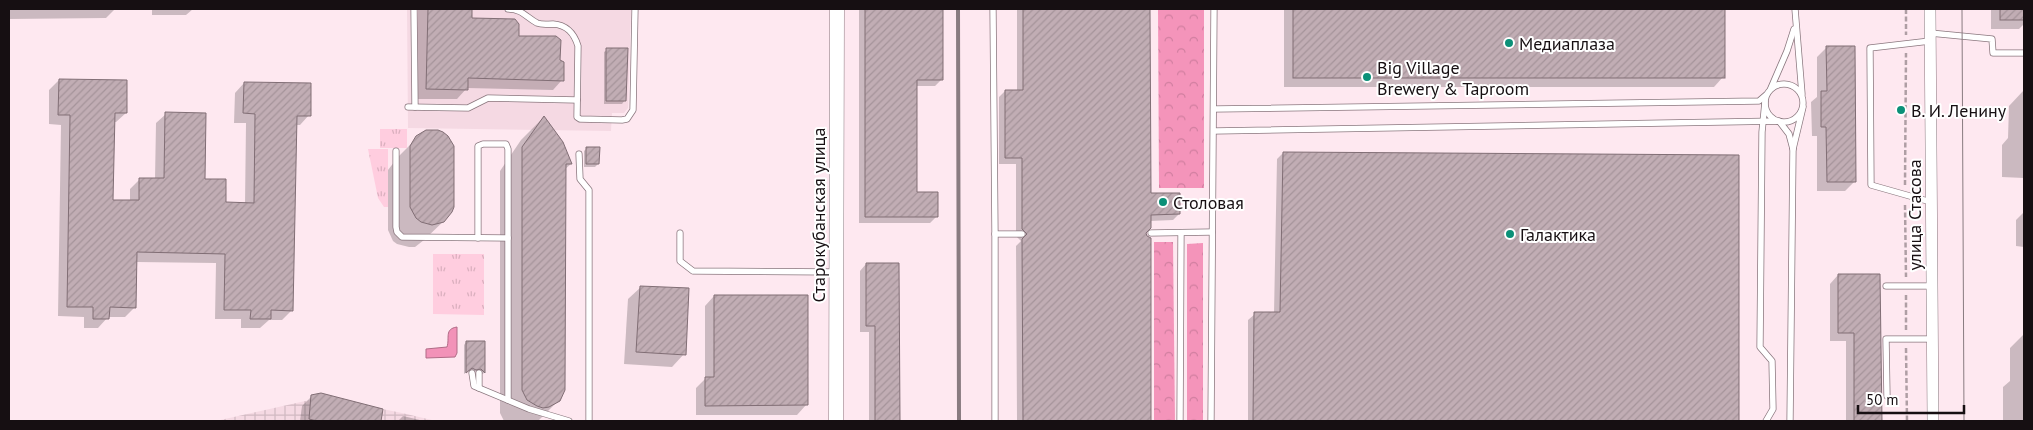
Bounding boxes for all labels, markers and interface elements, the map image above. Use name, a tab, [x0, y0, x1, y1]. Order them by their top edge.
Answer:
place label: Медиаплаза	[1519, 32, 1615, 55]
marker: Медиаплаза	[1503, 37, 1515, 49]
place label: Big Village Brewery & Taproom	[1377, 56, 1529, 100]
marker: Big Village Brewery & Taproom	[1361, 71, 1373, 83]
place label: В. И. Ленину	[1911, 99, 2007, 122]
marker: В. И. Ленину	[1895, 104, 1907, 116]
street label: Старокубанская улица	[807, 128, 830, 302]
street label: улица Стасова	[1903, 159, 1926, 271]
place label: Столовая	[1173, 191, 1244, 214]
marker: Столовая	[1157, 196, 1169, 208]
place label: Галактика	[1520, 223, 1596, 246]
marker: Галактика	[1504, 228, 1516, 240]
scale bar	[1858, 382, 1964, 414]
text: 50 m	[1866, 390, 1899, 409]

